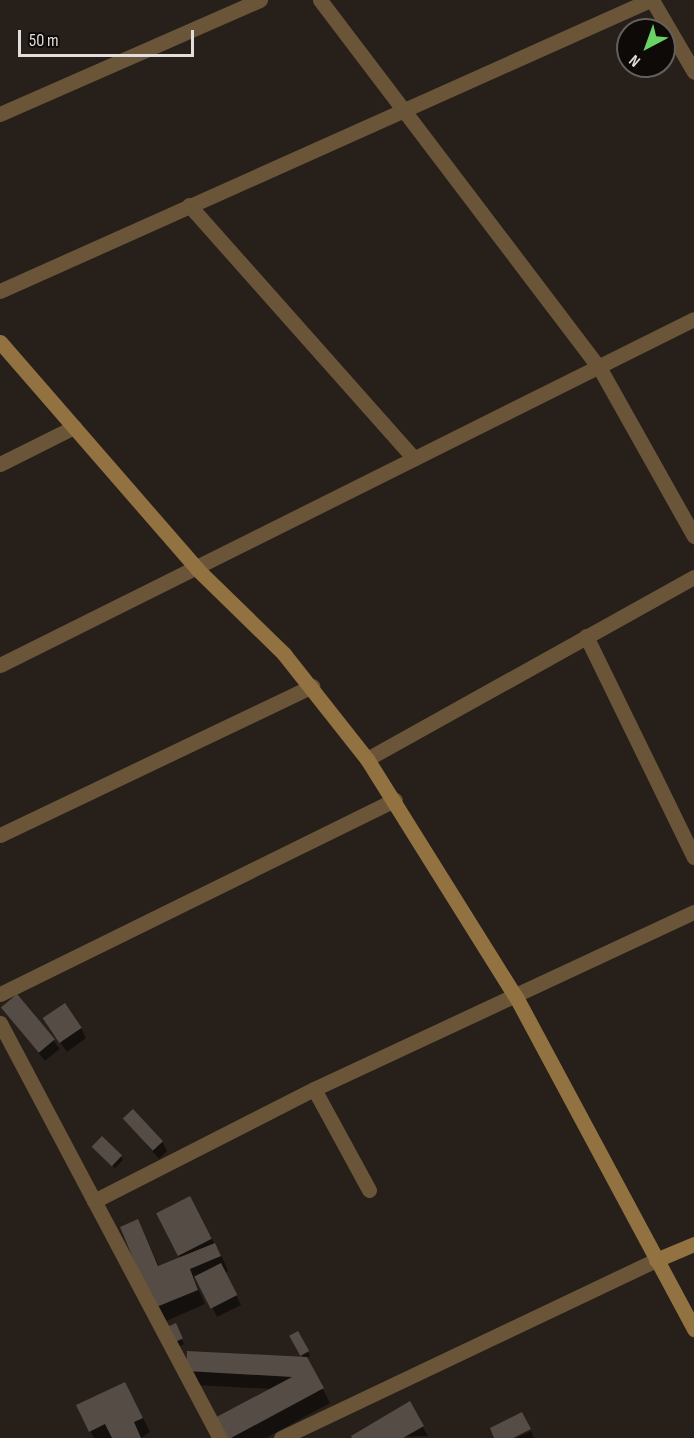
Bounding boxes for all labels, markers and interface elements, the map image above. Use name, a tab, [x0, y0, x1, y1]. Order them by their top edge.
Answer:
scale bar	[21, 18, 196, 56]
north arrow	[616, 18, 676, 78]
text: 50 m	[29, 30, 59, 51]
text: N	[626, 50, 645, 70]

